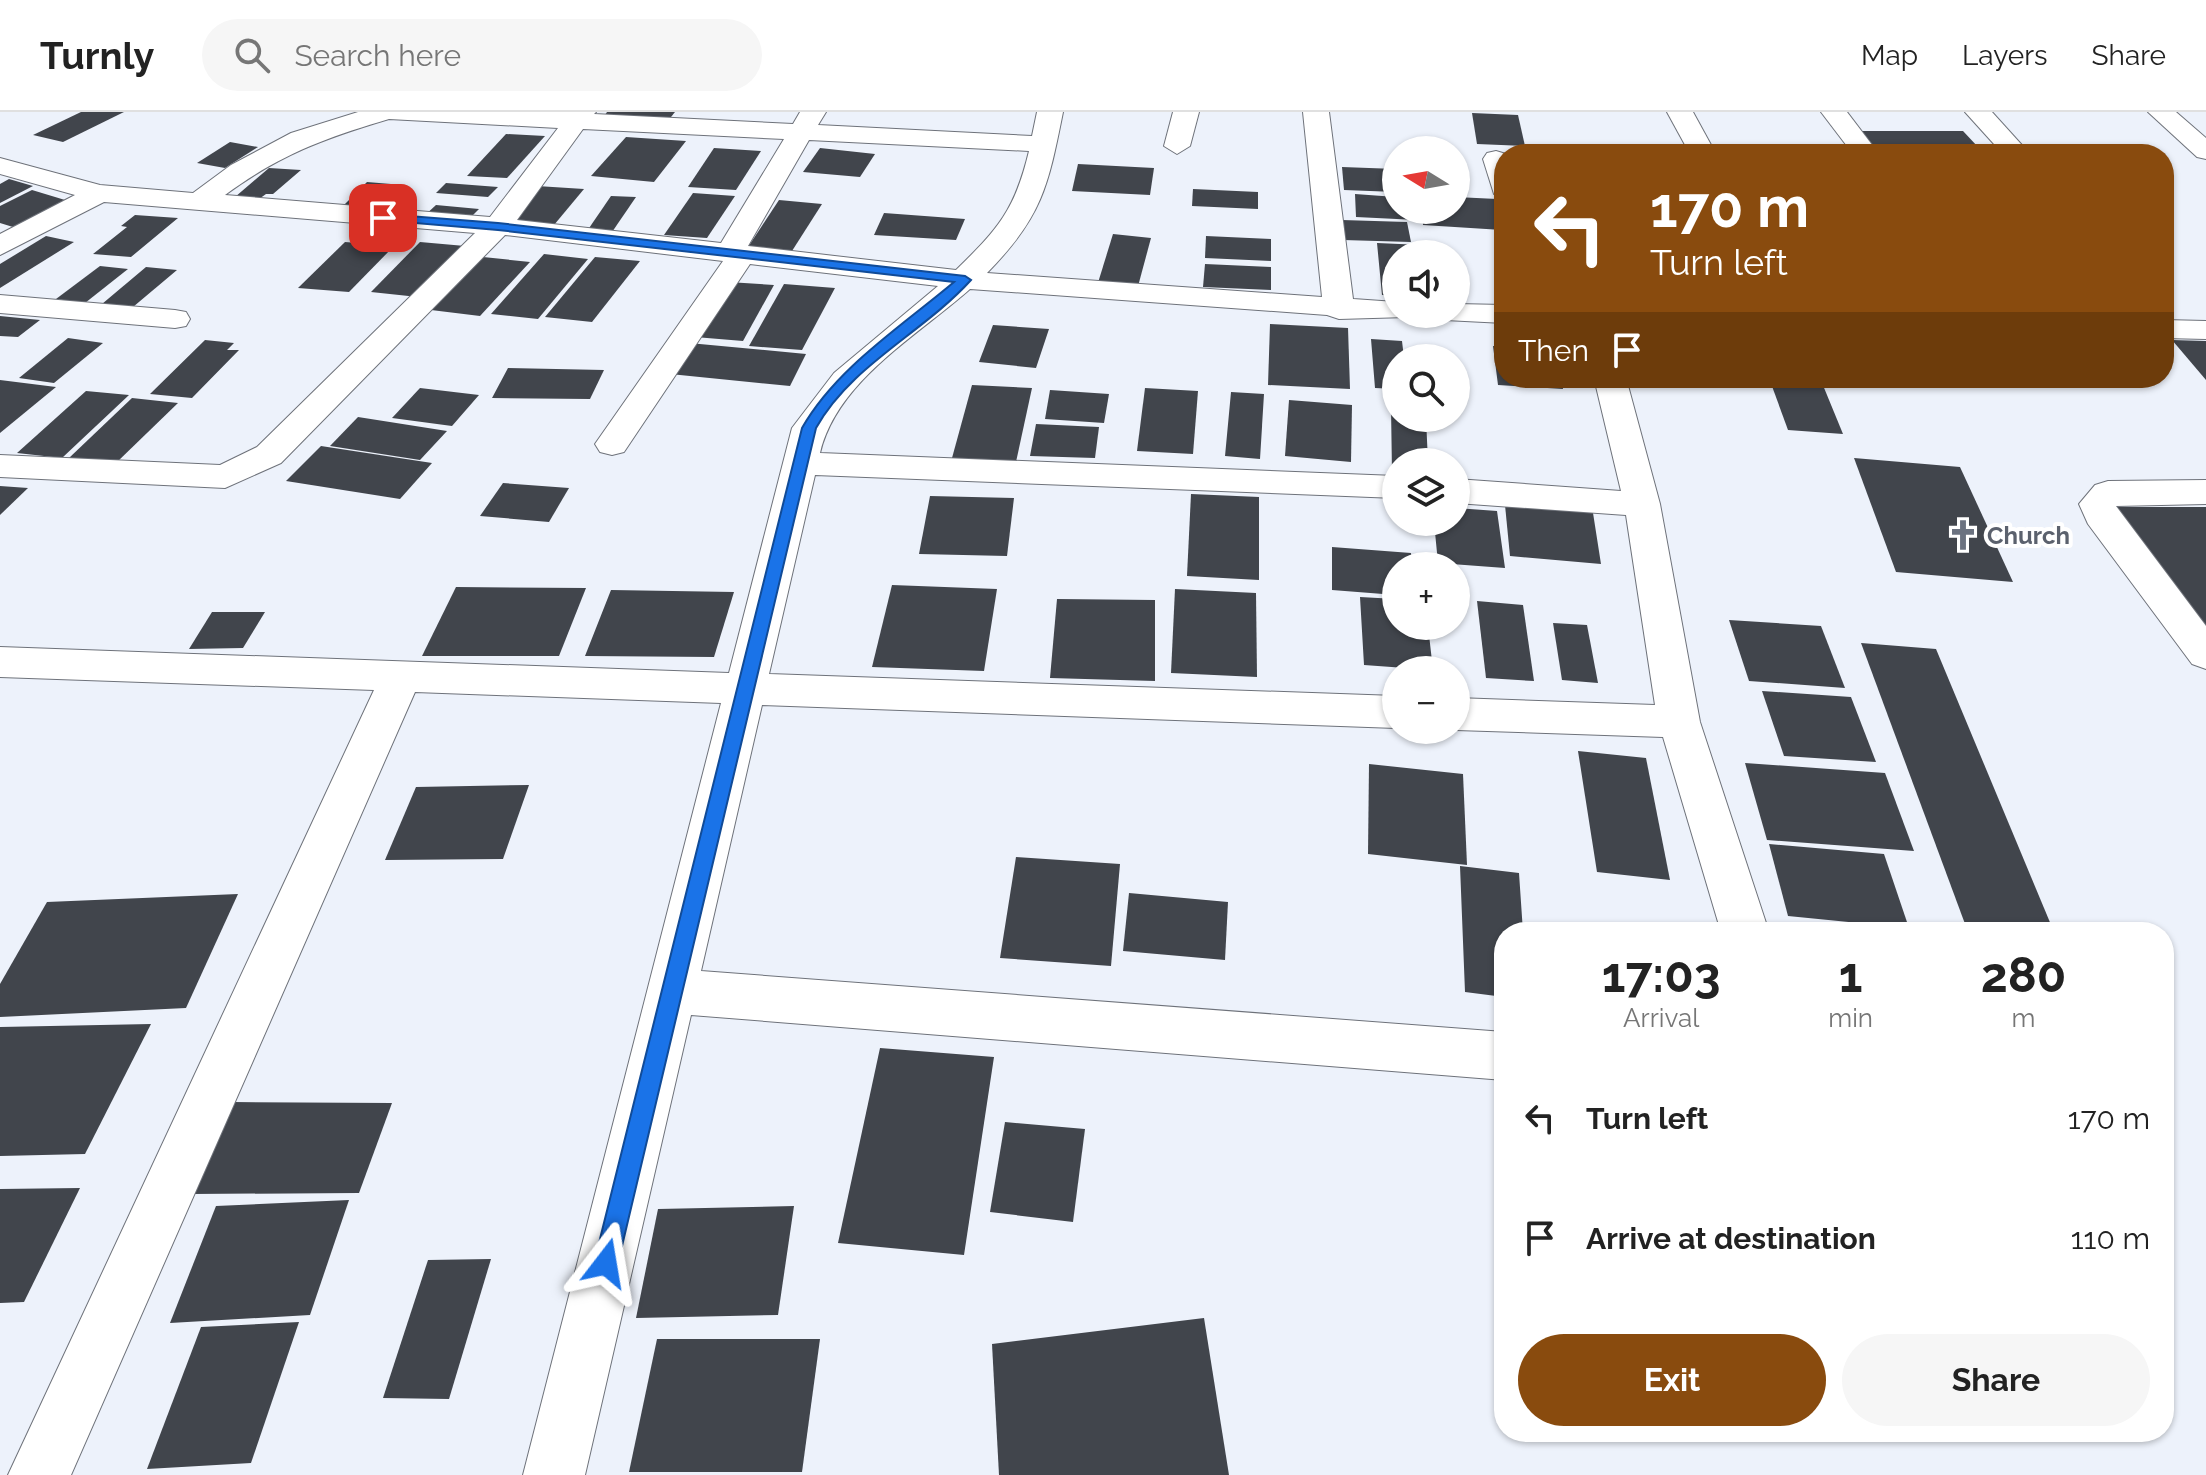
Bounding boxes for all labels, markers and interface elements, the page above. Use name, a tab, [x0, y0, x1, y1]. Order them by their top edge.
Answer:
search box	[202, 19, 762, 91]
text: Turnly	[40, 33, 154, 78]
icon: search	[230, 33, 274, 77]
text: Search here	[294, 38, 461, 73]
text: Map	[1861, 39, 1918, 72]
text: Layers	[1962, 39, 2048, 72]
text: Share	[2092, 39, 2166, 72]
north arrow	[1382, 136, 1470, 224]
map controls	[1382, 136, 1470, 744]
text: 170 m	[1650, 174, 1809, 240]
icon: left	[1518, 176, 1622, 280]
pin	[349, 184, 417, 252]
icon: arrive	[361, 196, 405, 240]
button: sound	[1382, 240, 1470, 328]
text: Turn left	[1650, 241, 1788, 283]
icon: arrive	[1605, 328, 1649, 372]
text: Then	[1518, 333, 1589, 368]
button: search	[1382, 344, 1470, 432]
button: layers	[1382, 448, 1470, 536]
church icon: Church	[1946, 518, 1980, 552]
place label: Church	[1987, 521, 2070, 550]
button: +	[1382, 552, 1470, 640]
button: −	[1382, 656, 1470, 744]
text: 17:03	[1602, 947, 1721, 1003]
text: 1	[1839, 947, 1862, 1003]
text: 280	[1981, 947, 2066, 1003]
text: Arrival	[1623, 1003, 1699, 1033]
text: min	[1828, 1003, 1873, 1033]
text: m	[2012, 1003, 2035, 1033]
icon: left	[1518, 1096, 1562, 1140]
text: Turn left	[1586, 1101, 1708, 1136]
text: 170 m	[2068, 1101, 2150, 1136]
icon: arrive	[1518, 1216, 1562, 1260]
position arrow	[564, 1221, 648, 1305]
text: Arrive at destination	[1586, 1221, 1876, 1256]
text: 110 m	[2071, 1221, 2150, 1256]
button: Exit	[1518, 1334, 1826, 1426]
button: Share	[1842, 1334, 2150, 1426]

